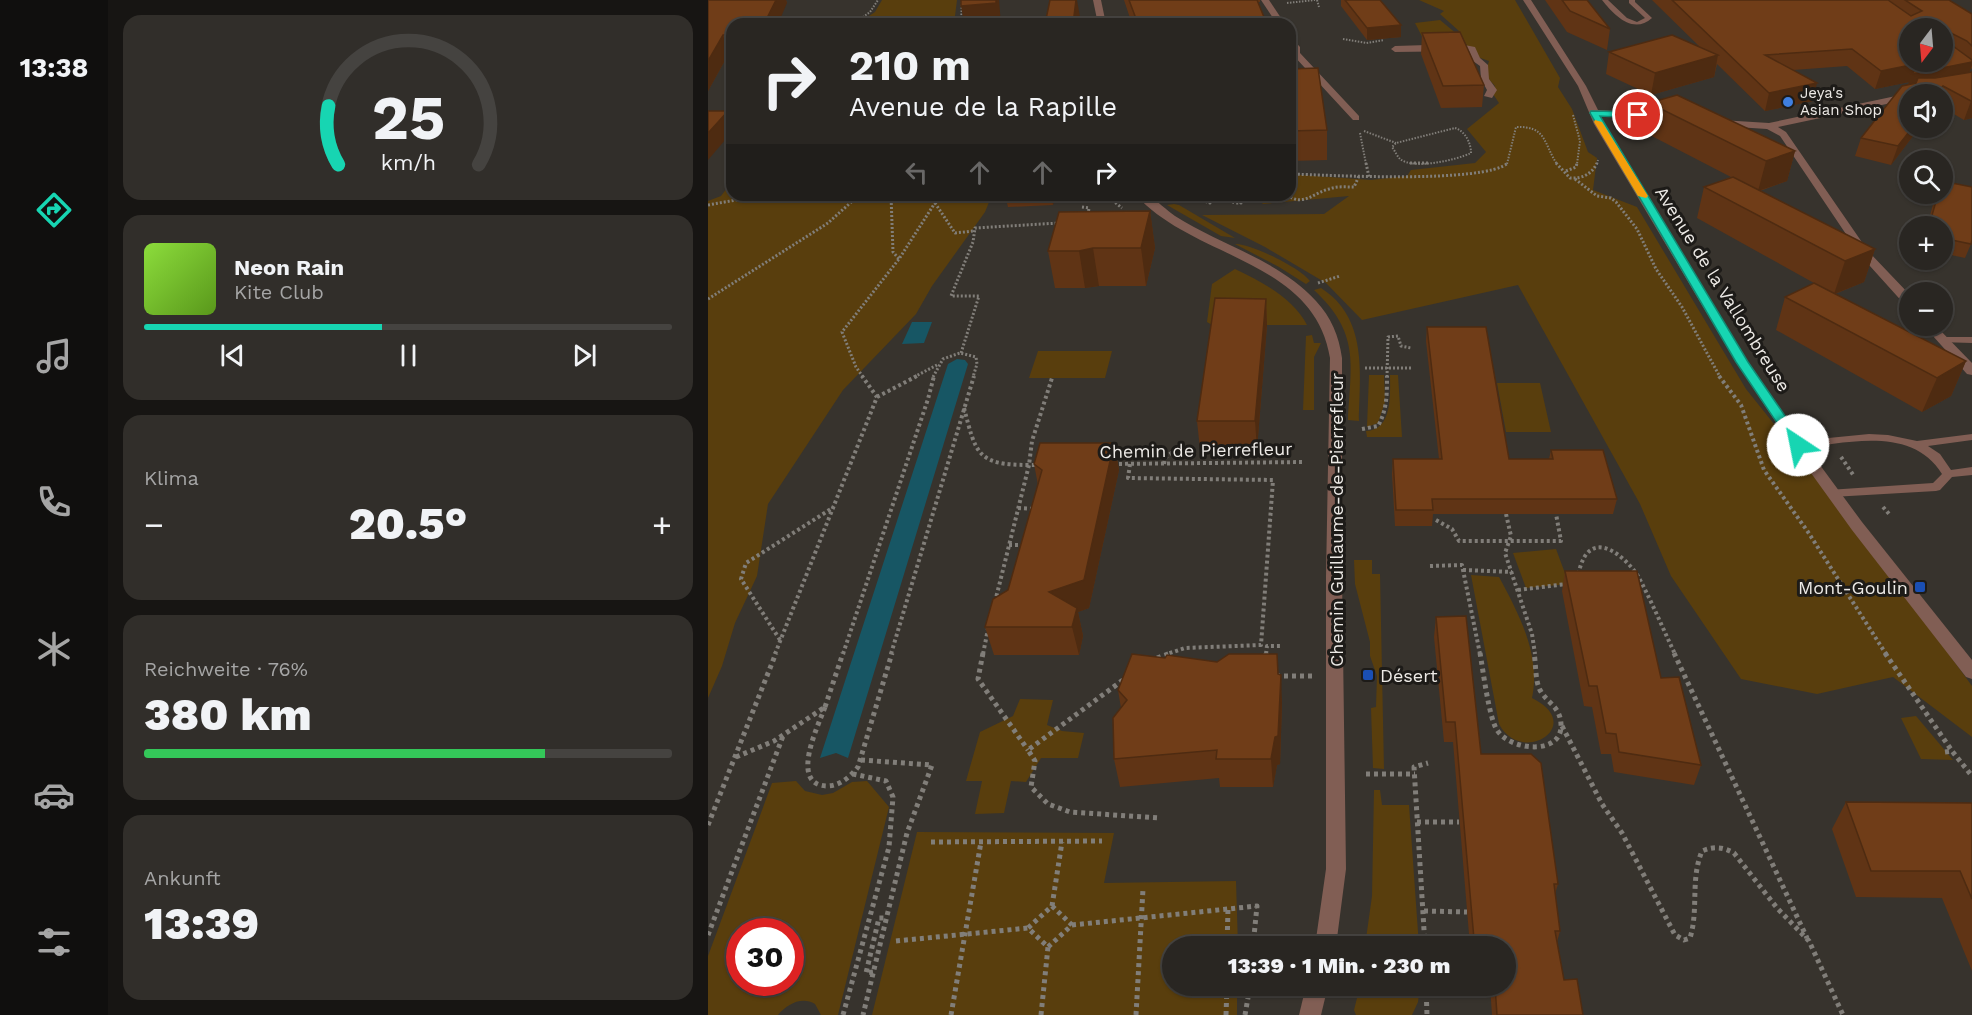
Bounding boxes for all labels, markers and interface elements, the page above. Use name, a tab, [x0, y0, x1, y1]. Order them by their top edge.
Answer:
north arrow	[1899, 18, 1953, 72]
map controls	[1899, 18, 1953, 336]
text: 210 m	[849, 41, 971, 90]
icon: right	[750, 42, 828, 120]
text: 13:38	[20, 52, 88, 84]
text: 25	[371, 81, 445, 154]
place label: Jeya's Asian Shop	[1800, 84, 1882, 119]
button: sound	[1899, 84, 1953, 138]
pin	[1612, 89, 1663, 140]
text: Avenue de la Rapille	[849, 91, 1117, 123]
marker: Jeya's Asian Shop	[1781, 95, 1795, 109]
icon: arrive	[1621, 98, 1654, 131]
text: km/h	[380, 150, 436, 175]
button: search	[1899, 150, 1953, 204]
icon: left	[900, 156, 933, 189]
icon: ahead	[963, 156, 996, 189]
icon: ahead	[1026, 156, 1059, 189]
icon: right	[1089, 156, 1122, 189]
street label: Avenue de la Vallombreuse	[1651, 183, 1795, 395]
icon: directions	[33, 189, 75, 231]
button: +	[1899, 216, 1953, 270]
text: Neon Rain	[234, 255, 344, 280]
text: Kite Club	[234, 280, 324, 304]
button: −	[1899, 282, 1953, 336]
icon: music	[33, 335, 75, 377]
icon: previous	[216, 339, 249, 372]
icon: pause	[392, 339, 425, 372]
icon: next	[568, 339, 601, 372]
street label: Chemin Guillaume-de-Pierrefleur	[1326, 373, 1347, 667]
position arrow	[1766, 413, 1830, 477]
street label: Chemin de Pierrefleur	[1099, 438, 1293, 462]
text: Klima	[144, 466, 199, 490]
icon: phone	[33, 481, 75, 523]
text: 20.5°	[349, 497, 467, 550]
text: −	[144, 505, 164, 544]
text: +	[652, 505, 672, 544]
place label: Mont-Goulin	[1798, 577, 1908, 598]
marker: Mont-Goulin	[1913, 580, 1927, 594]
icon: climate	[33, 628, 75, 670]
text: Reichweite · 76%	[144, 657, 308, 681]
place label: Désert	[1380, 665, 1438, 686]
marker: Désert	[1361, 668, 1375, 682]
text: 380 km	[144, 688, 312, 741]
icon: car	[33, 774, 75, 816]
text: Ankunft	[144, 866, 221, 890]
text: 13:39	[144, 897, 259, 950]
speed limit sign: 30	[726, 918, 804, 996]
icon: filters	[33, 921, 75, 963]
text: 13:39 · 1 Min. · 230 m	[1228, 953, 1450, 978]

